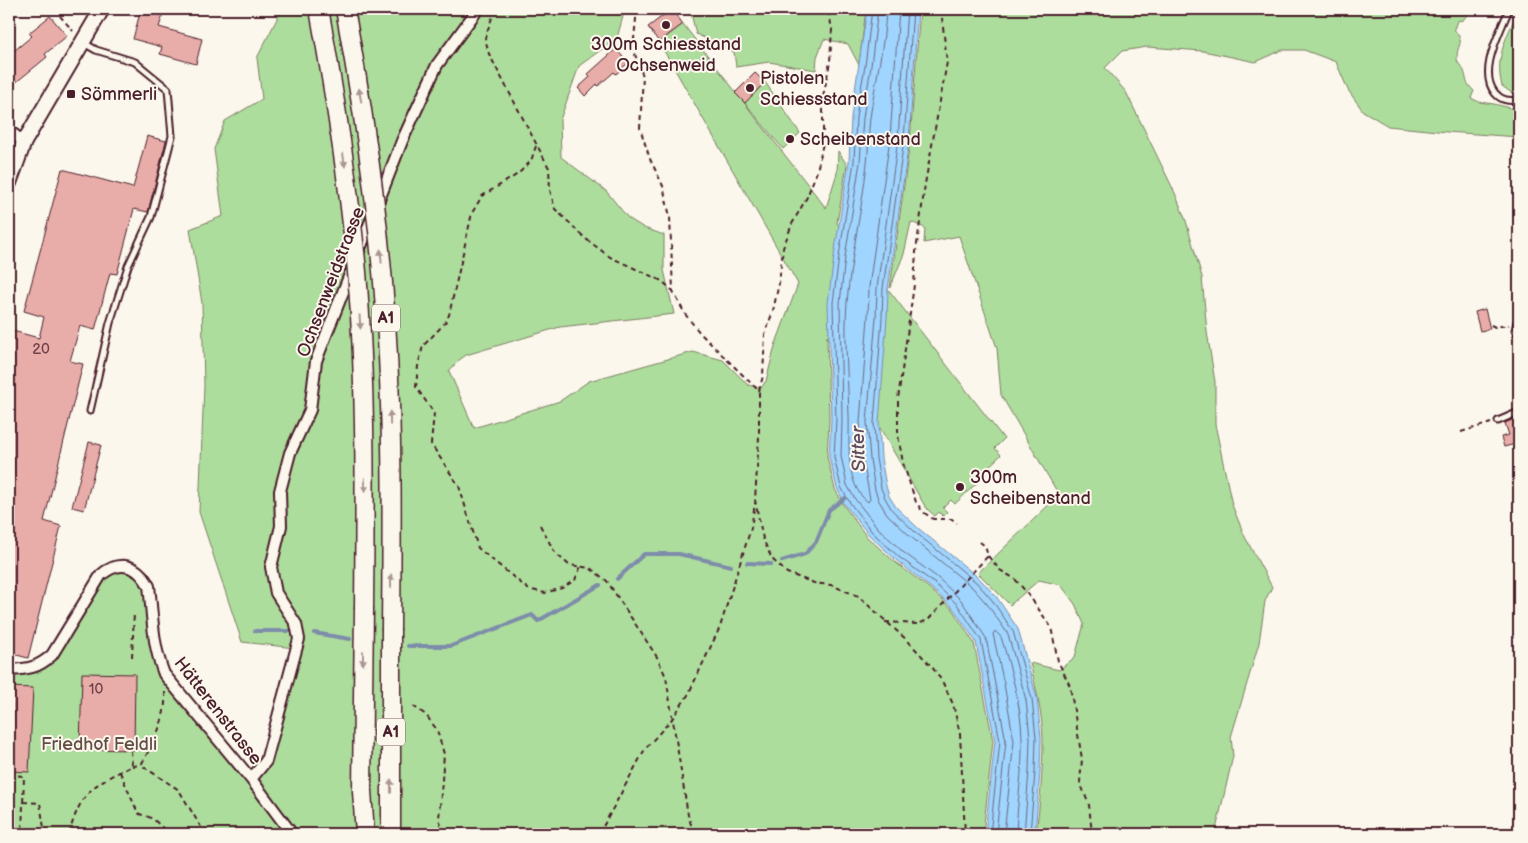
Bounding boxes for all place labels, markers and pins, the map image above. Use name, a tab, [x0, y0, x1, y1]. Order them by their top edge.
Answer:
marker: 300m Schiesstand Ochsenweid	[660, 19, 672, 31]
place label: 300m Schiesstand Ochsenweid	[591, 34, 741, 76]
place label: Pistolen Schiessstand	[760, 68, 868, 110]
marker: Pistolen Schiessstand	[744, 82, 756, 94]
place label: Sömmerli	[81, 84, 157, 105]
marker: Sömmerli	[65, 88, 77, 100]
place label: Scheibenstand	[800, 129, 921, 150]
marker: Scheibenstand	[784, 133, 796, 145]
place label: 300m Scheibenstand	[970, 467, 1091, 509]
marker: 300m Scheibenstand	[954, 481, 966, 493]

